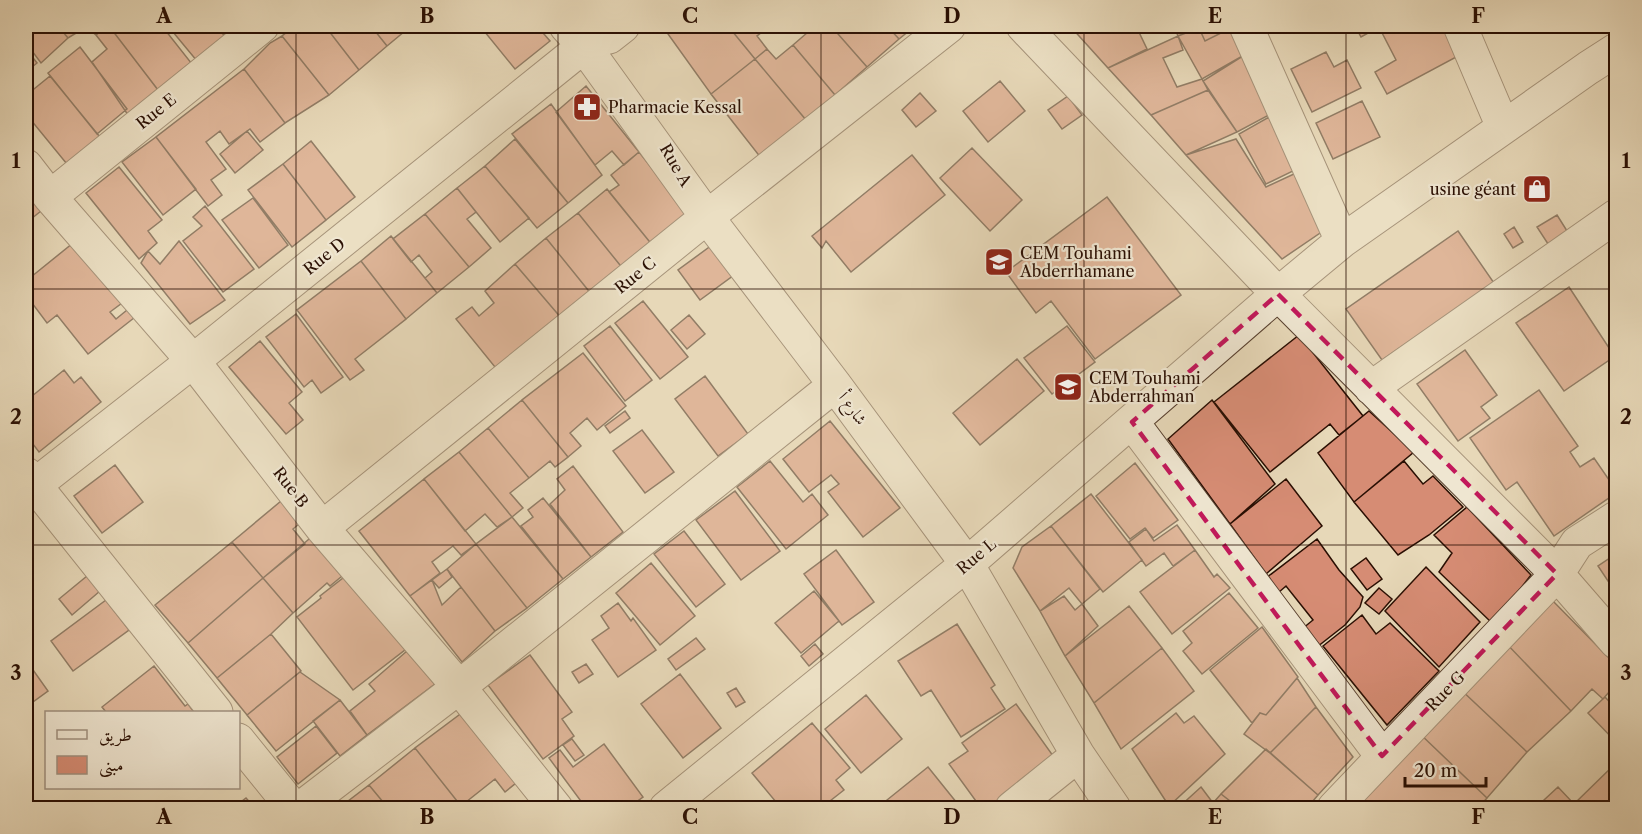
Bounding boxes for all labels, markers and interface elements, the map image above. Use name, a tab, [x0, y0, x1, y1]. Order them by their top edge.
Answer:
text: A	[155, 4, 172, 28]
text: B	[420, 4, 435, 28]
text: C	[682, 4, 698, 28]
text: D	[943, 4, 961, 28]
text: E	[1208, 4, 1222, 28]
text: F	[1471, 4, 1485, 28]
street label: Rue E	[132, 89, 180, 133]
pharmacy icon: Pharmacie Kessal	[571, 91, 603, 123]
place label: Pharmacie Kessal	[608, 97, 742, 117]
street label: Rue A	[656, 140, 697, 191]
text: 1	[12, 149, 21, 173]
text: 1	[1622, 149, 1631, 173]
shop icon: usine géant	[1521, 173, 1553, 205]
place label: usine géant	[1430, 179, 1516, 199]
street label: Rue D	[299, 233, 349, 279]
place label: CEM Touhami Abderrhamane	[1019, 243, 1134, 281]
school or university icon: CEM Touhami Abderrhamane	[983, 246, 1015, 278]
street label: Rue C	[610, 252, 660, 298]
place label: CEM Touhami Abderrahman	[1088, 368, 1201, 406]
school or university icon: CEM Touhami Abderrahman	[1052, 371, 1084, 403]
street label: شارع أ	[831, 387, 872, 431]
text: 2	[10, 405, 22, 429]
text: 2	[1620, 405, 1632, 429]
street label: Rue B	[269, 463, 313, 511]
street label: Rue L	[952, 533, 1000, 578]
text: 3	[10, 661, 22, 685]
text: 3	[1620, 661, 1632, 685]
street label: Rue G	[1421, 667, 1469, 715]
legend	[45, 711, 240, 789]
text: طريق	[99, 724, 132, 747]
scale bar	[1405, 750, 1486, 788]
text: مبنى	[99, 754, 124, 778]
text: 20 m	[1414, 760, 1458, 782]
text: A	[155, 805, 172, 829]
text: B	[420, 805, 435, 829]
text: C	[682, 805, 698, 829]
text: D	[943, 805, 961, 829]
text: E	[1208, 805, 1222, 829]
text: F	[1471, 805, 1485, 829]

